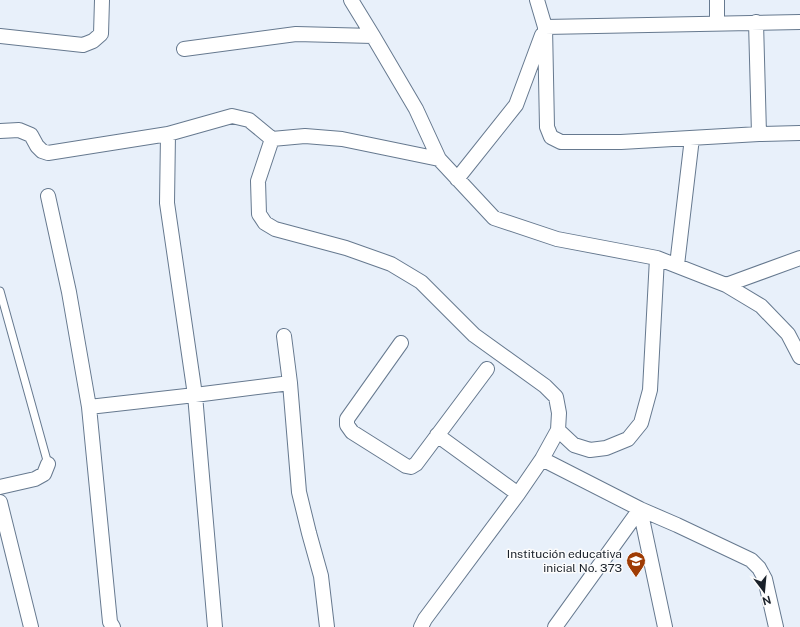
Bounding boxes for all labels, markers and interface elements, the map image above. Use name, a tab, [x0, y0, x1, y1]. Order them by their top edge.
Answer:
place label: Institución educativa inicial No. 373	[507, 547, 622, 575]
school or university icon: Institución educativa inicial No. 373	[625, 550, 647, 578]
north arrow	[744, 571, 784, 611]
text: N	[761, 594, 773, 608]

